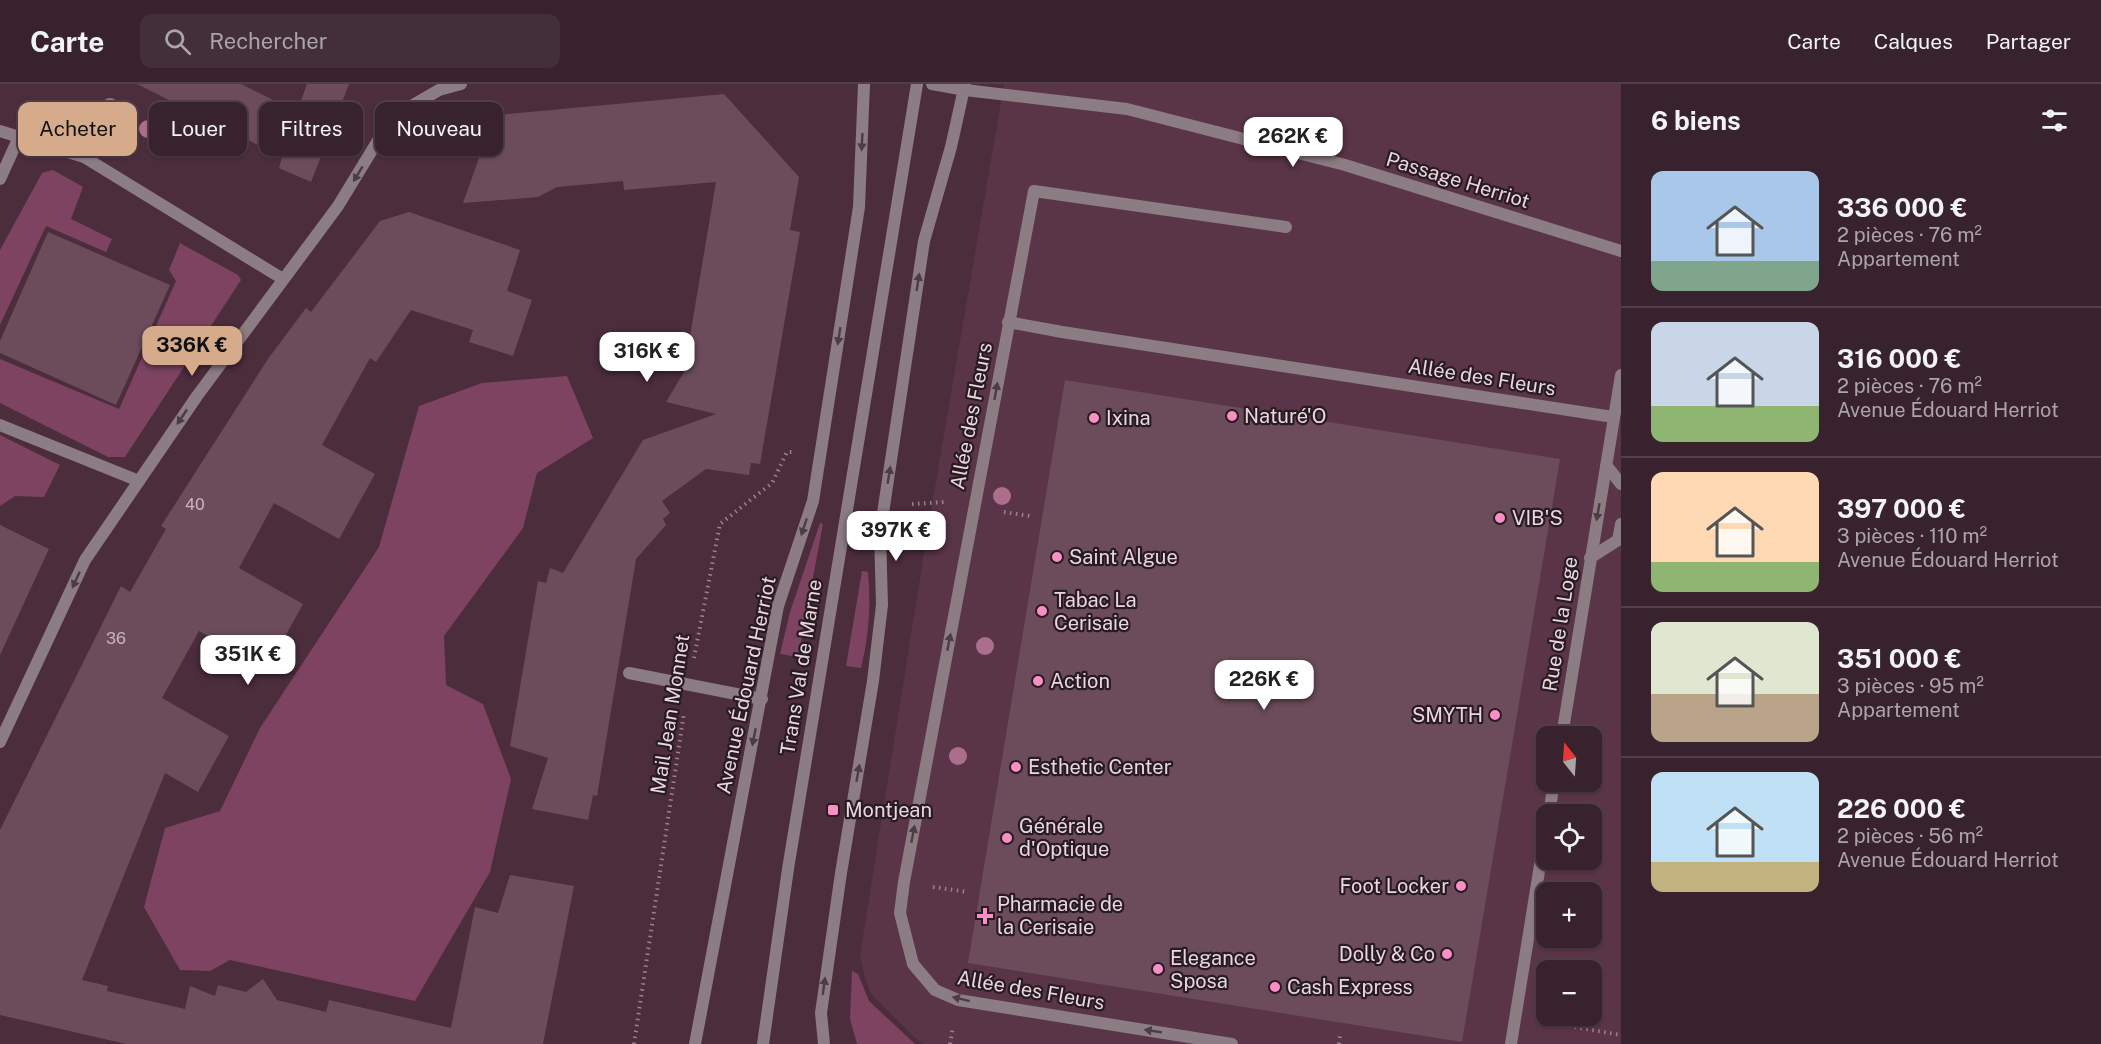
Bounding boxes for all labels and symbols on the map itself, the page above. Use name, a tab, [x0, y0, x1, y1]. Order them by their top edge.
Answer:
pin: 262K €	[1244, 117, 1342, 168]
one-way arrow	[858, 133, 867, 152]
street label: Passage Herriot	[1383, 147, 1533, 213]
one-way arrow	[352, 166, 363, 182]
one-way arrow	[913, 273, 922, 292]
pin: 336K €	[143, 326, 241, 377]
one-way arrow	[834, 326, 843, 345]
pin: 316K €	[598, 332, 696, 383]
street label: Allée des Fleurs	[945, 341, 997, 491]
street label: Allée des Fleurs	[1406, 353, 1558, 401]
one-way arrow	[992, 381, 1001, 400]
place label: Naturé'O	[1244, 404, 1326, 428]
place label: Ixina	[1106, 406, 1151, 430]
one-way arrow	[177, 408, 188, 425]
marker: Naturé'O	[1225, 409, 1239, 423]
marker: Ixina	[1087, 411, 1101, 425]
one-way arrow	[884, 466, 893, 485]
house number: 40	[185, 495, 205, 514]
one-way arrow	[1593, 502, 1602, 521]
place label: VIB'S	[1512, 506, 1563, 530]
pin: 397K €	[847, 511, 945, 562]
marker: VIB'S	[1493, 511, 1507, 525]
one-way arrow	[799, 518, 808, 536]
place label: Saint Algue	[1069, 545, 1178, 569]
marker: Saint Algue	[1050, 550, 1064, 564]
street label: Rue de la Loge	[1537, 555, 1583, 693]
one-way arrow	[71, 571, 80, 588]
street label: Avenue Édouard Herriot	[710, 574, 781, 796]
street label: Trans Val de Marne	[775, 578, 827, 756]
place label: Tabac La Cerisaie	[1054, 588, 1137, 635]
marker: Tabac La Cerisaie	[1035, 604, 1049, 618]
house number: 36	[106, 629, 126, 648]
street label: Mail Jean Monnet	[645, 632, 695, 796]
one-way arrow	[944, 633, 953, 652]
pin: 351K €	[199, 635, 297, 686]
pin: 226K €	[1215, 660, 1313, 711]
place label: Action	[1050, 669, 1110, 693]
marker: Action	[1031, 674, 1045, 688]
place label: SMYTH	[1412, 703, 1483, 727]
marker: SMYTH	[1488, 708, 1502, 722]
north arrow	[1536, 726, 1602, 792]
one-way arrow	[749, 728, 758, 747]
place label: Esthetic Center	[1028, 755, 1172, 779]
marker: Esthetic Center	[1009, 760, 1023, 774]
one-way arrow	[853, 763, 862, 782]
place label: Montjean	[845, 798, 932, 822]
marker: Montjean	[826, 803, 840, 817]
place label: Générale d'Optique	[1019, 814, 1109, 861]
one-way arrow	[909, 824, 918, 843]
marker: Générale d'Optique	[1000, 831, 1014, 845]
place label: Foot Locker	[1340, 874, 1449, 898]
marker: Foot Locker	[1454, 879, 1468, 893]
place label: Pharmacie de la Cerisaie	[997, 892, 1123, 939]
marker: Pharmacie de la Cerisaie	[978, 909, 992, 923]
place label: Dolly & Co	[1339, 942, 1435, 966]
place label: Elegance Sposa	[1170, 946, 1256, 993]
marker: Dolly & Co	[1440, 947, 1454, 961]
marker: Elegance Sposa	[1151, 962, 1165, 976]
street label: Allée des Fleurs	[955, 965, 1107, 1015]
place label: Cash Express	[1287, 975, 1413, 999]
one-way arrow	[820, 976, 829, 995]
marker: Cash Express	[1268, 980, 1282, 994]
one-way arrow	[952, 994, 970, 1004]
one-way arrow	[1143, 1027, 1162, 1036]

